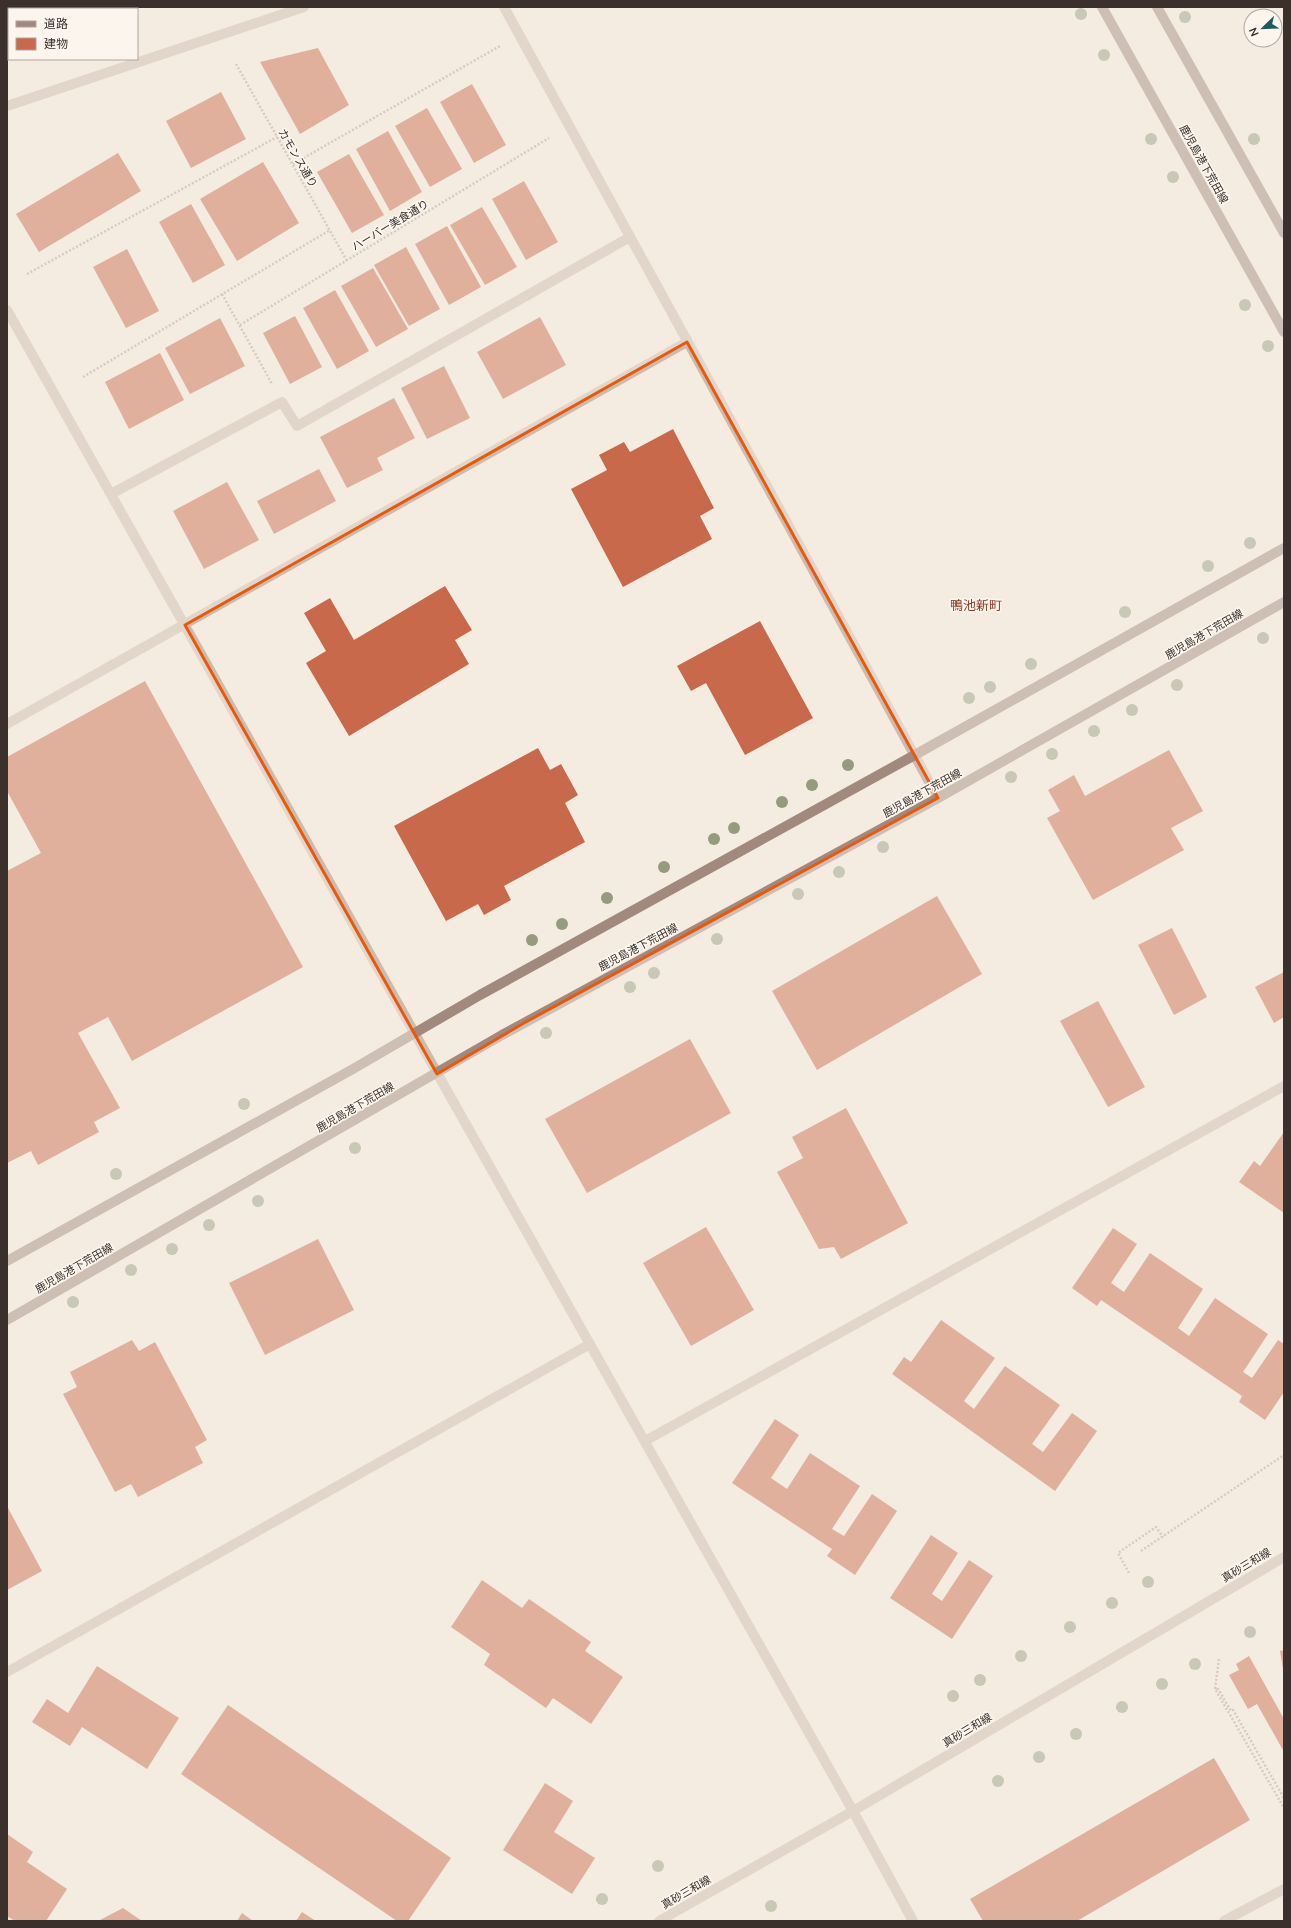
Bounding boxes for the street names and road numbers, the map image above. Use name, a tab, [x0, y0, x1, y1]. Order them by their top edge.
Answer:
street label: 鹿児島港下荒田線	[1176, 122, 1231, 206]
street label: カモンス通り	[275, 126, 321, 190]
street label: ハーバー美食通り	[349, 196, 432, 254]
street label: 鹿児島港下荒田線	[1162, 606, 1246, 663]
street label: 鹿児島港下荒田線	[880, 766, 964, 821]
street label: 鹿児島港下荒田線	[596, 920, 681, 975]
street label: 鹿児島港下荒田線	[313, 1079, 397, 1136]
street label: 鹿児島港下荒田線	[32, 1240, 116, 1297]
street label: 真砂三和線	[1219, 1545, 1274, 1586]
street label: 真砂三和線	[940, 1710, 995, 1751]
street label: 真砂三和線	[659, 1872, 714, 1913]

